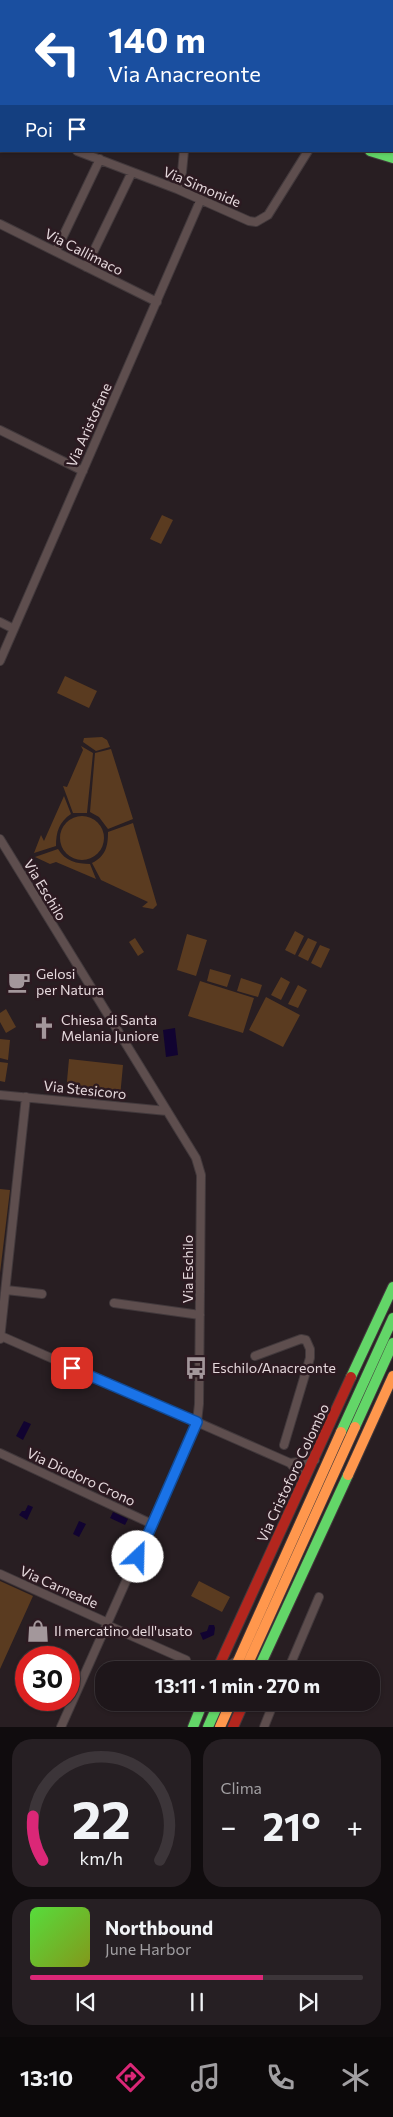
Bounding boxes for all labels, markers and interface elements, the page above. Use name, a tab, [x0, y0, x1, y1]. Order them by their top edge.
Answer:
text: 140 m	[108, 17, 206, 60]
icon: left	[25, 20, 90, 85]
text: Via Anacreonte	[108, 60, 261, 87]
icon: arrive	[63, 115, 91, 143]
text: Poi	[25, 118, 53, 141]
street label: Via Simonide	[161, 163, 244, 211]
street label: Via Callimaco	[42, 225, 126, 279]
street label: Via Aristofane	[62, 380, 115, 470]
street label: Via Eschilo	[21, 856, 70, 923]
place label: Gelosi per Natura	[36, 965, 104, 998]
cafe icon: Gelosi per Natura	[6, 969, 32, 995]
place label: Chiesa di Santa Melania Juniore	[61, 1011, 159, 1044]
church icon: Chiesa di Santa Melania Juniore	[31, 1015, 57, 1041]
street label: Via Stesicoro	[43, 1077, 127, 1102]
street label: Via Eschilo	[179, 1235, 196, 1303]
pin	[51, 1347, 93, 1389]
icon: arrive	[58, 1354, 86, 1382]
bus stop icon: Eschilo/Anacreonte	[183, 1355, 209, 1381]
place label: Eschilo/Anacreonte	[212, 1359, 336, 1376]
street label: Via Cristoforo Colombo	[253, 1401, 332, 1545]
street label: Via Diodoro Crono	[24, 1444, 138, 1509]
position arrow	[111, 1530, 163, 1582]
street label: Via Carneade	[17, 1562, 101, 1611]
shop icon: Il mercatino dell'usato	[25, 1618, 51, 1644]
place label: Il mercatino dell'usato	[54, 1622, 193, 1639]
speed limit sign: 30	[15, 1646, 80, 1711]
text: 13:11 · 1 min · 270 m	[155, 1674, 320, 1697]
text: Clima	[221, 1778, 262, 1797]
text: 22	[72, 1786, 131, 1850]
text: 21°	[262, 1802, 321, 1849]
text: −	[221, 1809, 236, 1843]
text: +	[347, 1809, 363, 1843]
text: km/h	[80, 1847, 123, 1869]
text: Northbound	[105, 1916, 213, 1939]
text: June Harbor	[105, 1939, 191, 1958]
icon: previous	[72, 1988, 100, 2016]
icon: pause	[183, 1988, 211, 2016]
icon: next	[294, 1988, 322, 2016]
icon: directions	[113, 2060, 148, 2095]
icon: music	[188, 2060, 223, 2095]
icon: phone	[263, 2060, 298, 2095]
icon: climate	[338, 2060, 373, 2095]
text: 13:10	[20, 2064, 73, 2091]

